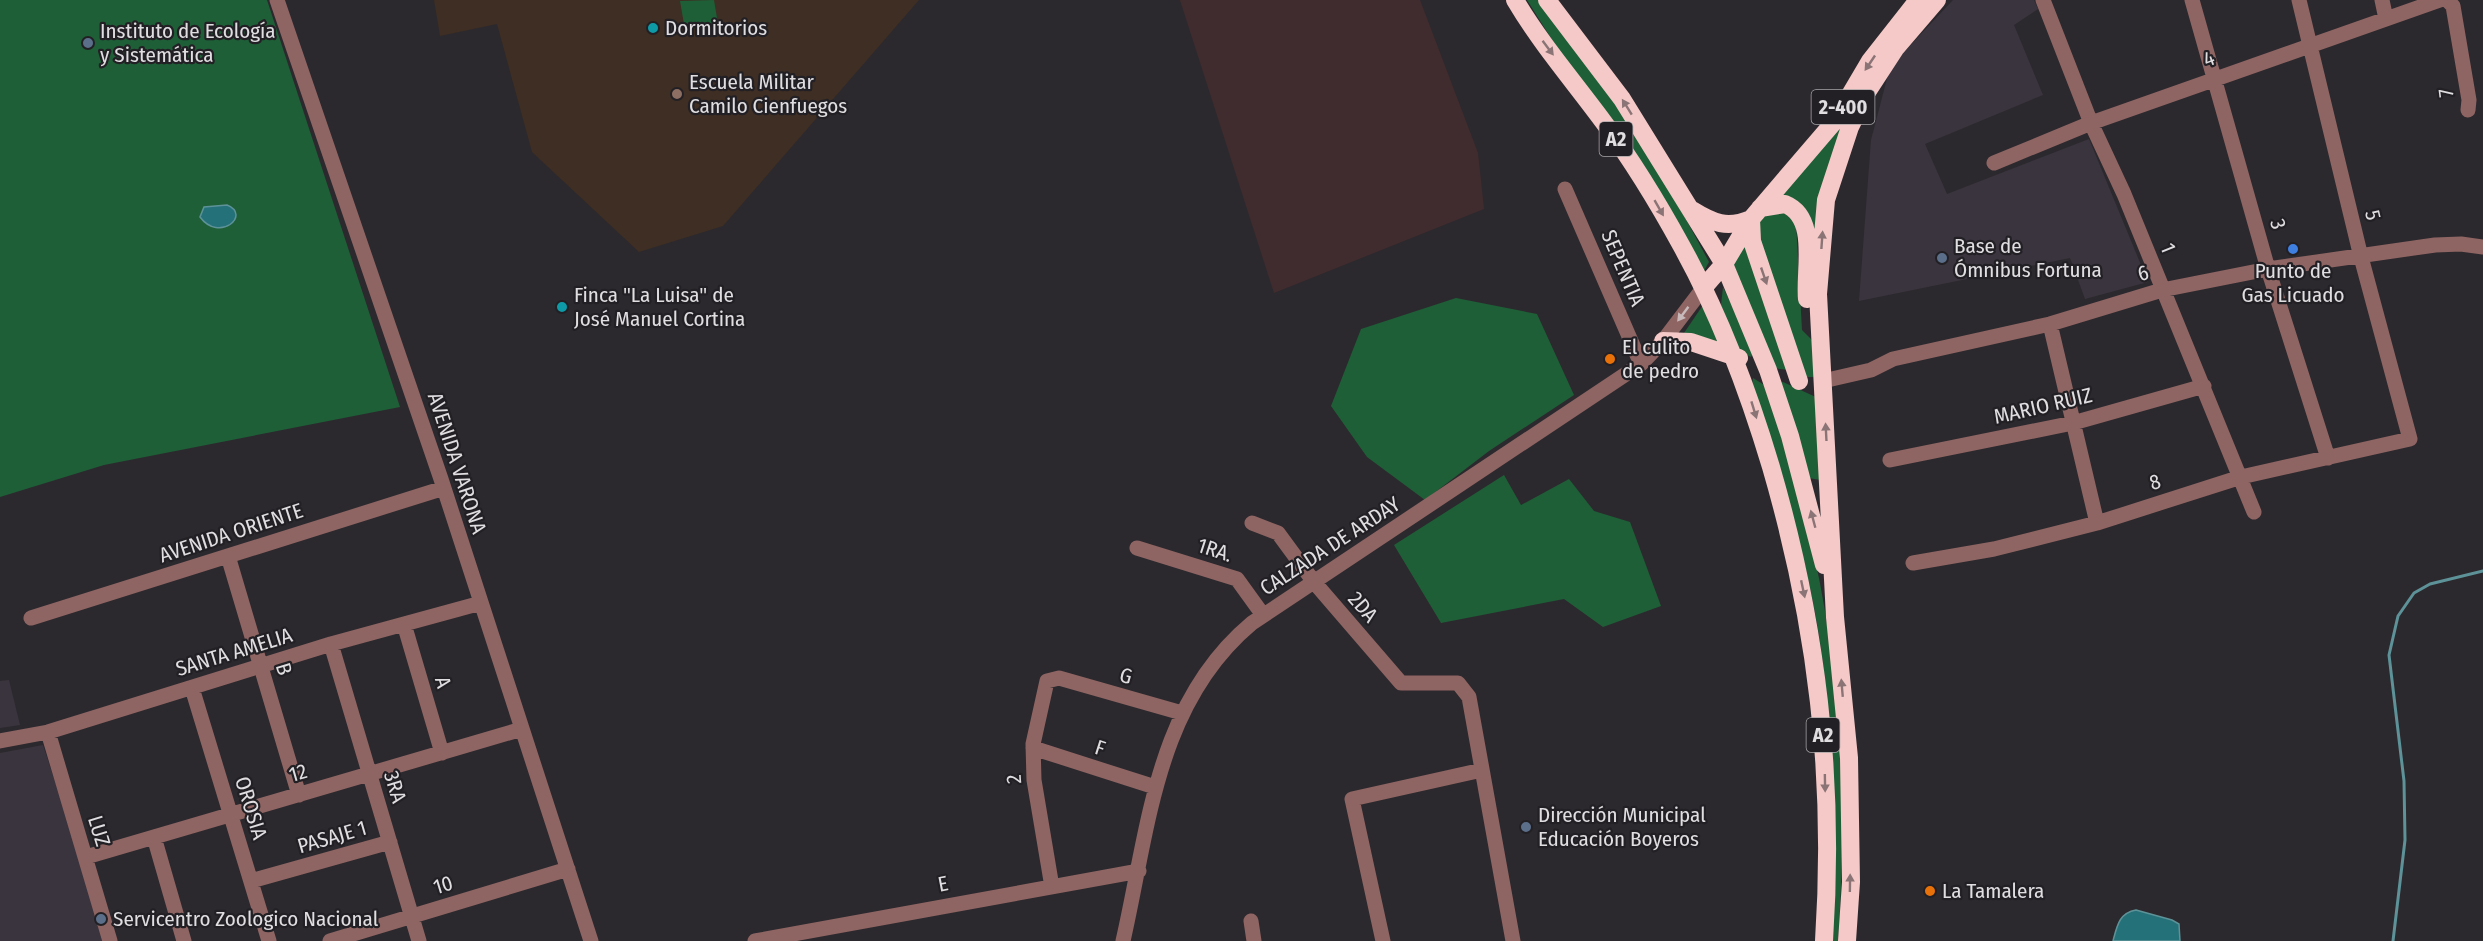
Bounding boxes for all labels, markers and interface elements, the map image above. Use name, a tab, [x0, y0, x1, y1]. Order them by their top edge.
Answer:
place label: Dormitorios	[665, 15, 767, 41]
place label: Instituto de Ecología y Sistemática	[100, 18, 276, 68]
marker: Dormitorios	[646, 21, 660, 35]
marker: Instituto de Ecología y Sistemática	[81, 36, 95, 50]
one-way arrow	[1542, 40, 1554, 56]
street label: 4	[2200, 45, 2218, 73]
one-way arrow	[1864, 55, 1875, 71]
place label: Escuela Militar Camilo Cienfuegos	[689, 69, 847, 119]
marker: Escuela Militar Camilo Cienfuegos	[670, 87, 684, 101]
street label: 7	[2433, 87, 2459, 99]
road number: 2-400	[1812, 90, 1874, 124]
one-way arrow	[1621, 99, 1632, 115]
road number: A2	[1600, 122, 1632, 156]
one-way arrow	[1654, 200, 1665, 216]
street label: 5	[2359, 207, 2387, 223]
street label: 3	[2264, 216, 2292, 232]
street label: SEPENTIA	[1595, 226, 1651, 310]
one-way arrow	[1818, 231, 1827, 250]
place label: Base de Ómnibus Fortuna	[1954, 233, 2102, 283]
street label: 1	[2154, 239, 2182, 257]
marker: Punto de Gas Licuado	[2286, 242, 2300, 256]
marker: Base de Ómnibus Fortuna	[1935, 251, 1949, 265]
place label: Punto de Gas Licuado	[2241, 258, 2345, 308]
street label: 6	[2134, 259, 2152, 287]
one-way arrow	[1759, 267, 1769, 285]
place label: Finca "La Luisa" de José Manuel Cortina	[574, 282, 745, 332]
marker: Finca "La Luisa" de José Manuel Cortina	[555, 300, 569, 314]
one-way arrow	[1678, 307, 1690, 322]
place label: El culito de pedro	[1622, 334, 1699, 384]
marker: El culito de pedro	[1603, 352, 1617, 366]
street label: MARIO RUIZ	[1991, 382, 2095, 430]
street label: AVENIDA VARONA	[422, 389, 492, 537]
one-way arrow	[1749, 401, 1759, 419]
one-way arrow	[1821, 423, 1830, 442]
street label: 8	[2146, 468, 2164, 496]
street label: CALZADA DE ARDAY	[1255, 491, 1405, 601]
street label: AVENIDA ORIENTE	[156, 497, 306, 569]
one-way arrow	[1808, 510, 1817, 528]
street label: 1RA.	[1194, 532, 1236, 568]
one-way arrow	[1798, 580, 1808, 599]
street label: 2DA	[1343, 586, 1383, 628]
street label: SANTA AMELIA	[173, 622, 295, 682]
street label: B	[270, 660, 298, 678]
street label: G	[1117, 662, 1135, 690]
street label: A	[429, 673, 457, 691]
one-way arrow	[1837, 678, 1847, 697]
road number: A2	[1806, 718, 1840, 752]
street label: F	[1092, 734, 1108, 762]
street label: 12	[286, 758, 310, 788]
street label: 3RA	[378, 768, 412, 806]
street label: OROSIA	[229, 773, 273, 843]
street label: 2	[1001, 773, 1027, 785]
one-way arrow	[1821, 773, 1830, 792]
place label: Dirección Municipal Educación Boyeros	[1538, 802, 1706, 852]
street label: LUZ	[82, 812, 116, 850]
street label: PASAJE 1	[294, 815, 370, 859]
marker: Dirección Municipal Educación Boyeros	[1519, 820, 1533, 834]
street label: 10	[430, 870, 456, 900]
street label: E	[936, 870, 950, 898]
one-way arrow	[1845, 873, 1855, 892]
place label: La Tamalera	[1942, 878, 2044, 904]
marker: La Tamalera	[1923, 884, 1937, 898]
place label: Servicentro Zoologico Nacional	[113, 906, 379, 932]
marker: Servicentro Zoologico Nacional	[94, 912, 108, 926]

